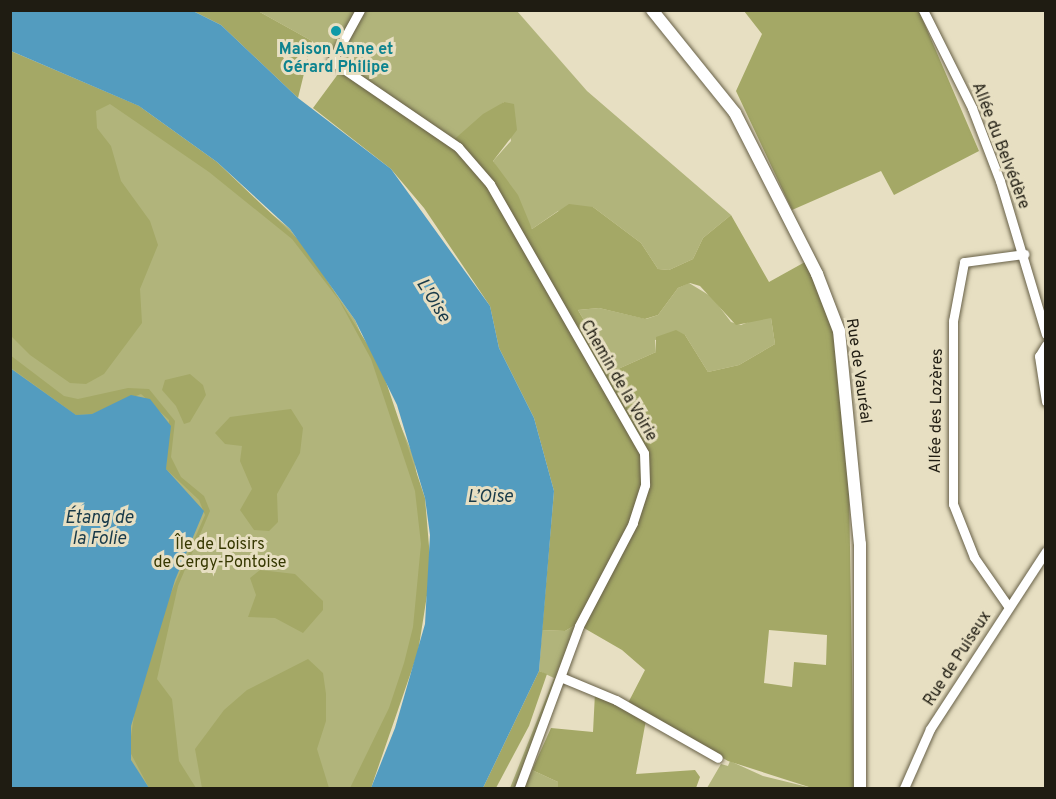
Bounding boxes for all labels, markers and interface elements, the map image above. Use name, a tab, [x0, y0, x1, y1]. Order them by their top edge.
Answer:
marker: Maison Anne et Gérard Philipe	[329, 24, 343, 38]
place label: Maison Anne et Gérard Philipe	[278, 40, 394, 78]
street label: Allée du Belvédère	[967, 80, 1033, 212]
water label: L'Oise	[410, 275, 454, 327]
street label: Chemin de la Voirie	[575, 317, 661, 445]
street label: Rue de Vauréal	[841, 317, 875, 425]
street label: Allée des Lozères	[926, 348, 948, 474]
water label: L’Oise	[467, 487, 513, 509]
water label: Étang de la Folie	[65, 509, 133, 552]
park label: Île de Loisirs de Cergy-Pontoise	[154, 535, 286, 573]
street label: Rue de Puiseux	[920, 608, 996, 710]

